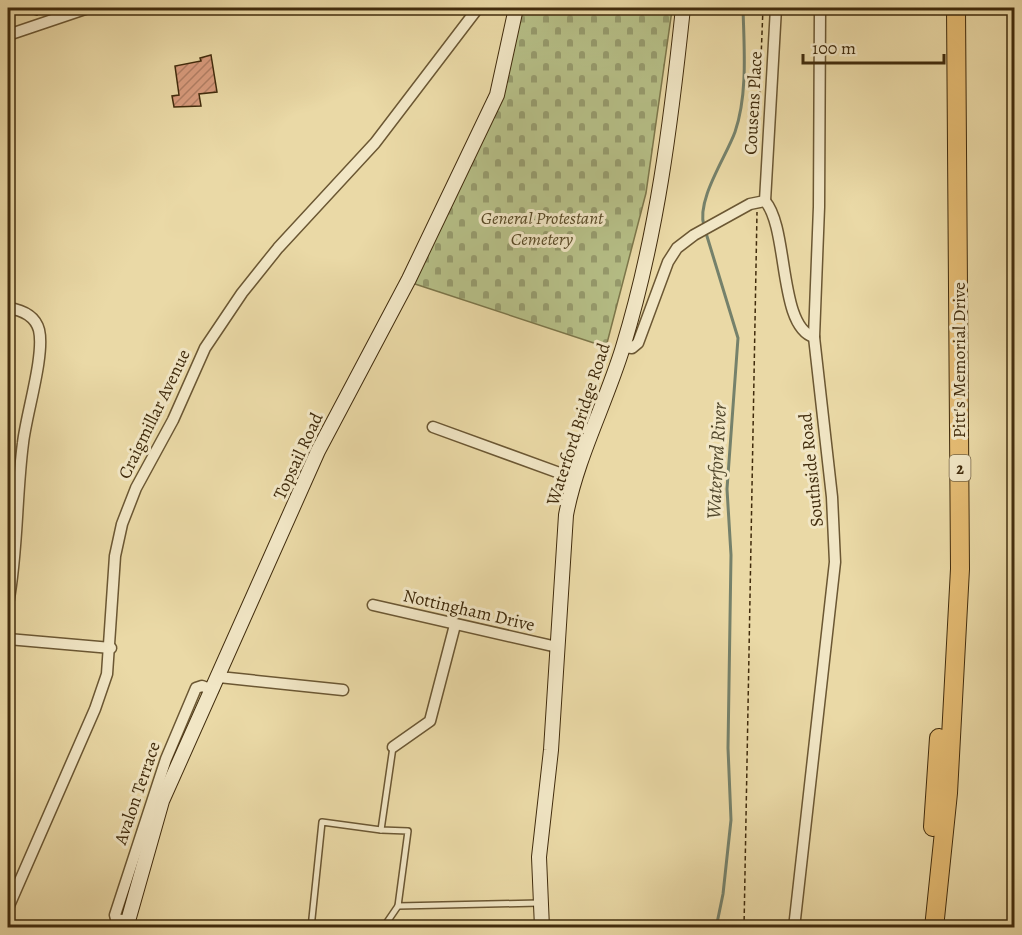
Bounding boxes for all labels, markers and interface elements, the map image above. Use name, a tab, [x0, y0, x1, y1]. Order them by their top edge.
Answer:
scale bar	[803, 27, 944, 65]
text: 100 m	[812, 36, 856, 60]
street label: Cousens Place	[738, 51, 768, 155]
park label: General Protestant Cemetery	[481, 206, 604, 251]
street label: Pitt's Memorial Drive	[947, 282, 971, 438]
street label: Waterford Bridge Road	[540, 339, 616, 509]
street label: Craigmillar Avenue	[112, 345, 196, 483]
water label: Waterford River	[700, 401, 733, 520]
street label: Topsail Road	[267, 408, 329, 503]
street label: Southside Road	[793, 411, 829, 528]
road number: 2	[950, 455, 970, 481]
street label: Nottingham Drive	[401, 583, 537, 637]
street label: Avalon Terrace	[108, 738, 166, 849]

